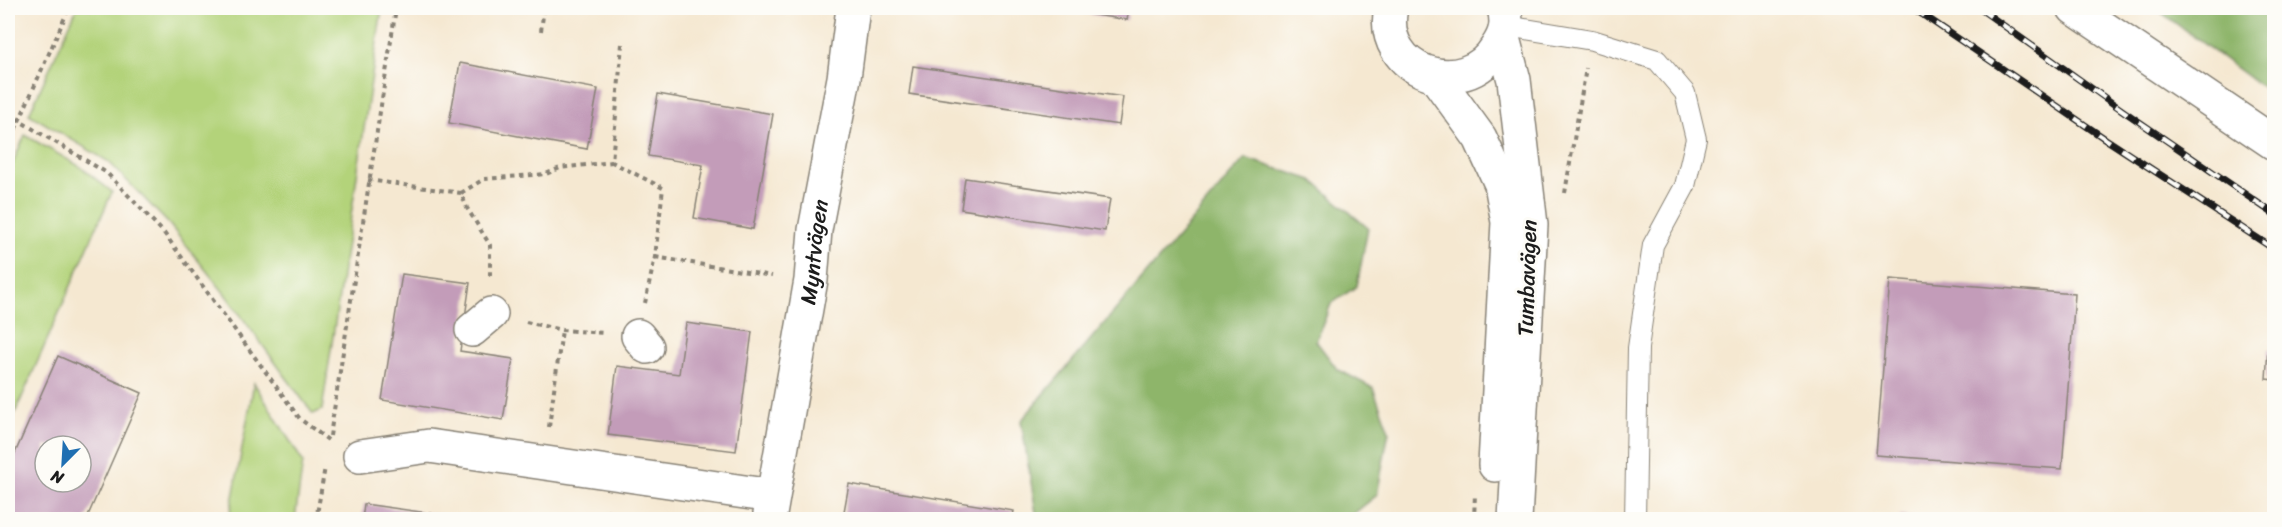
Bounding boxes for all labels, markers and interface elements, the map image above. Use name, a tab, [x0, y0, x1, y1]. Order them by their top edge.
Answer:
street label: Myntvägen	[788, 196, 840, 308]
street label: Tumbavägen	[1505, 219, 1549, 337]
north arrow	[33, 434, 93, 494]
text: N	[45, 461, 69, 493]

